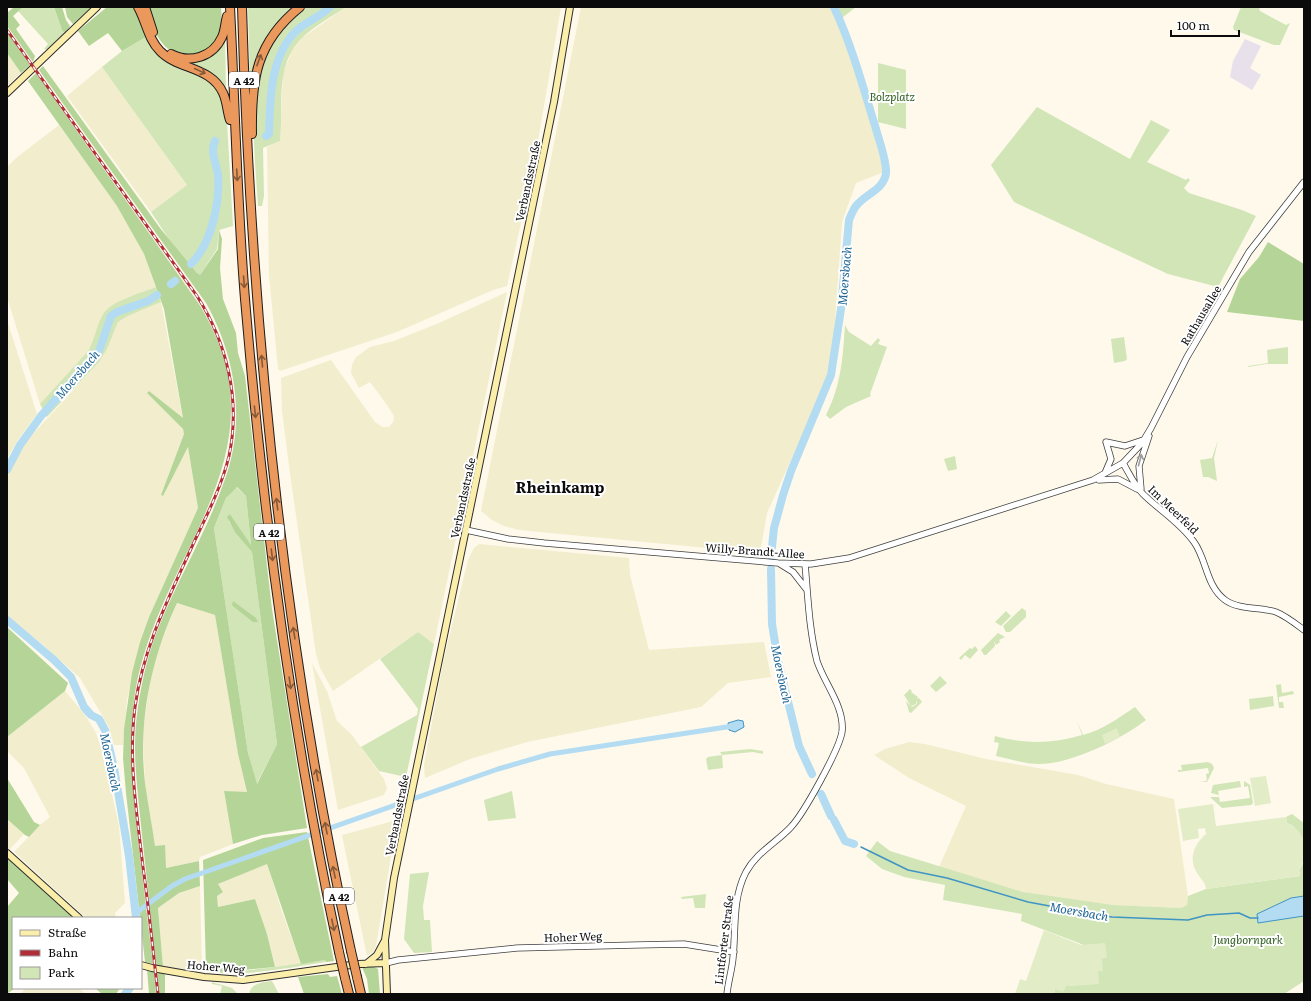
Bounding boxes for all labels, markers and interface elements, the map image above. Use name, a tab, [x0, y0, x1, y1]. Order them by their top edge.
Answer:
scale bar	[1171, 12, 1239, 38]
text: 100 m	[1177, 16, 1210, 34]
one-way arrow	[256, 55, 264, 67]
one-way arrow	[193, 68, 205, 75]
road number: A 42	[229, 72, 259, 88]
park label: Bolzplatz	[869, 88, 915, 104]
street label: Verbandsstraße	[511, 139, 543, 223]
one-way arrow	[233, 168, 241, 181]
water label: Moersbach	[832, 246, 856, 306]
one-way arrow	[240, 275, 247, 288]
street label: Rathausallee	[1176, 282, 1224, 348]
water label: Moersbach	[51, 346, 103, 402]
one-way arrow	[259, 355, 266, 368]
one-way arrow	[252, 405, 259, 418]
one-way arrow	[1137, 454, 1145, 467]
street label: Verbandsstraße	[446, 456, 478, 540]
district label: Rheinkamp	[515, 475, 605, 498]
street label: Im Meerfeld	[1145, 481, 1203, 537]
one-way arrow	[273, 498, 281, 511]
road number: A 42	[254, 524, 284, 540]
street label: Willy-Brandt-Allee	[705, 539, 805, 561]
one-way arrow	[268, 548, 276, 561]
one-way arrow	[290, 627, 298, 640]
water label: Moersbach	[767, 643, 797, 705]
one-way arrow	[286, 677, 294, 690]
water label: Moersbach	[96, 731, 126, 793]
one-way arrow	[312, 769, 320, 782]
street label: Verbandsstraße	[380, 773, 412, 857]
one-way arrow	[322, 822, 330, 835]
one-way arrow	[330, 866, 338, 879]
road number: A 42	[324, 888, 354, 904]
street label: Lintforter Straße	[710, 894, 736, 986]
water label: Moersbach	[1048, 897, 1110, 925]
legend	[12, 917, 142, 989]
one-way arrow	[330, 918, 338, 931]
text: Straße	[48, 923, 86, 941]
street label: Hoher Weg	[543, 927, 603, 945]
park label: Jungbornpark	[1213, 931, 1283, 947]
text: Bahn	[48, 943, 78, 961]
street label: Hoher Weg	[186, 955, 247, 977]
text: Park	[48, 963, 75, 981]

